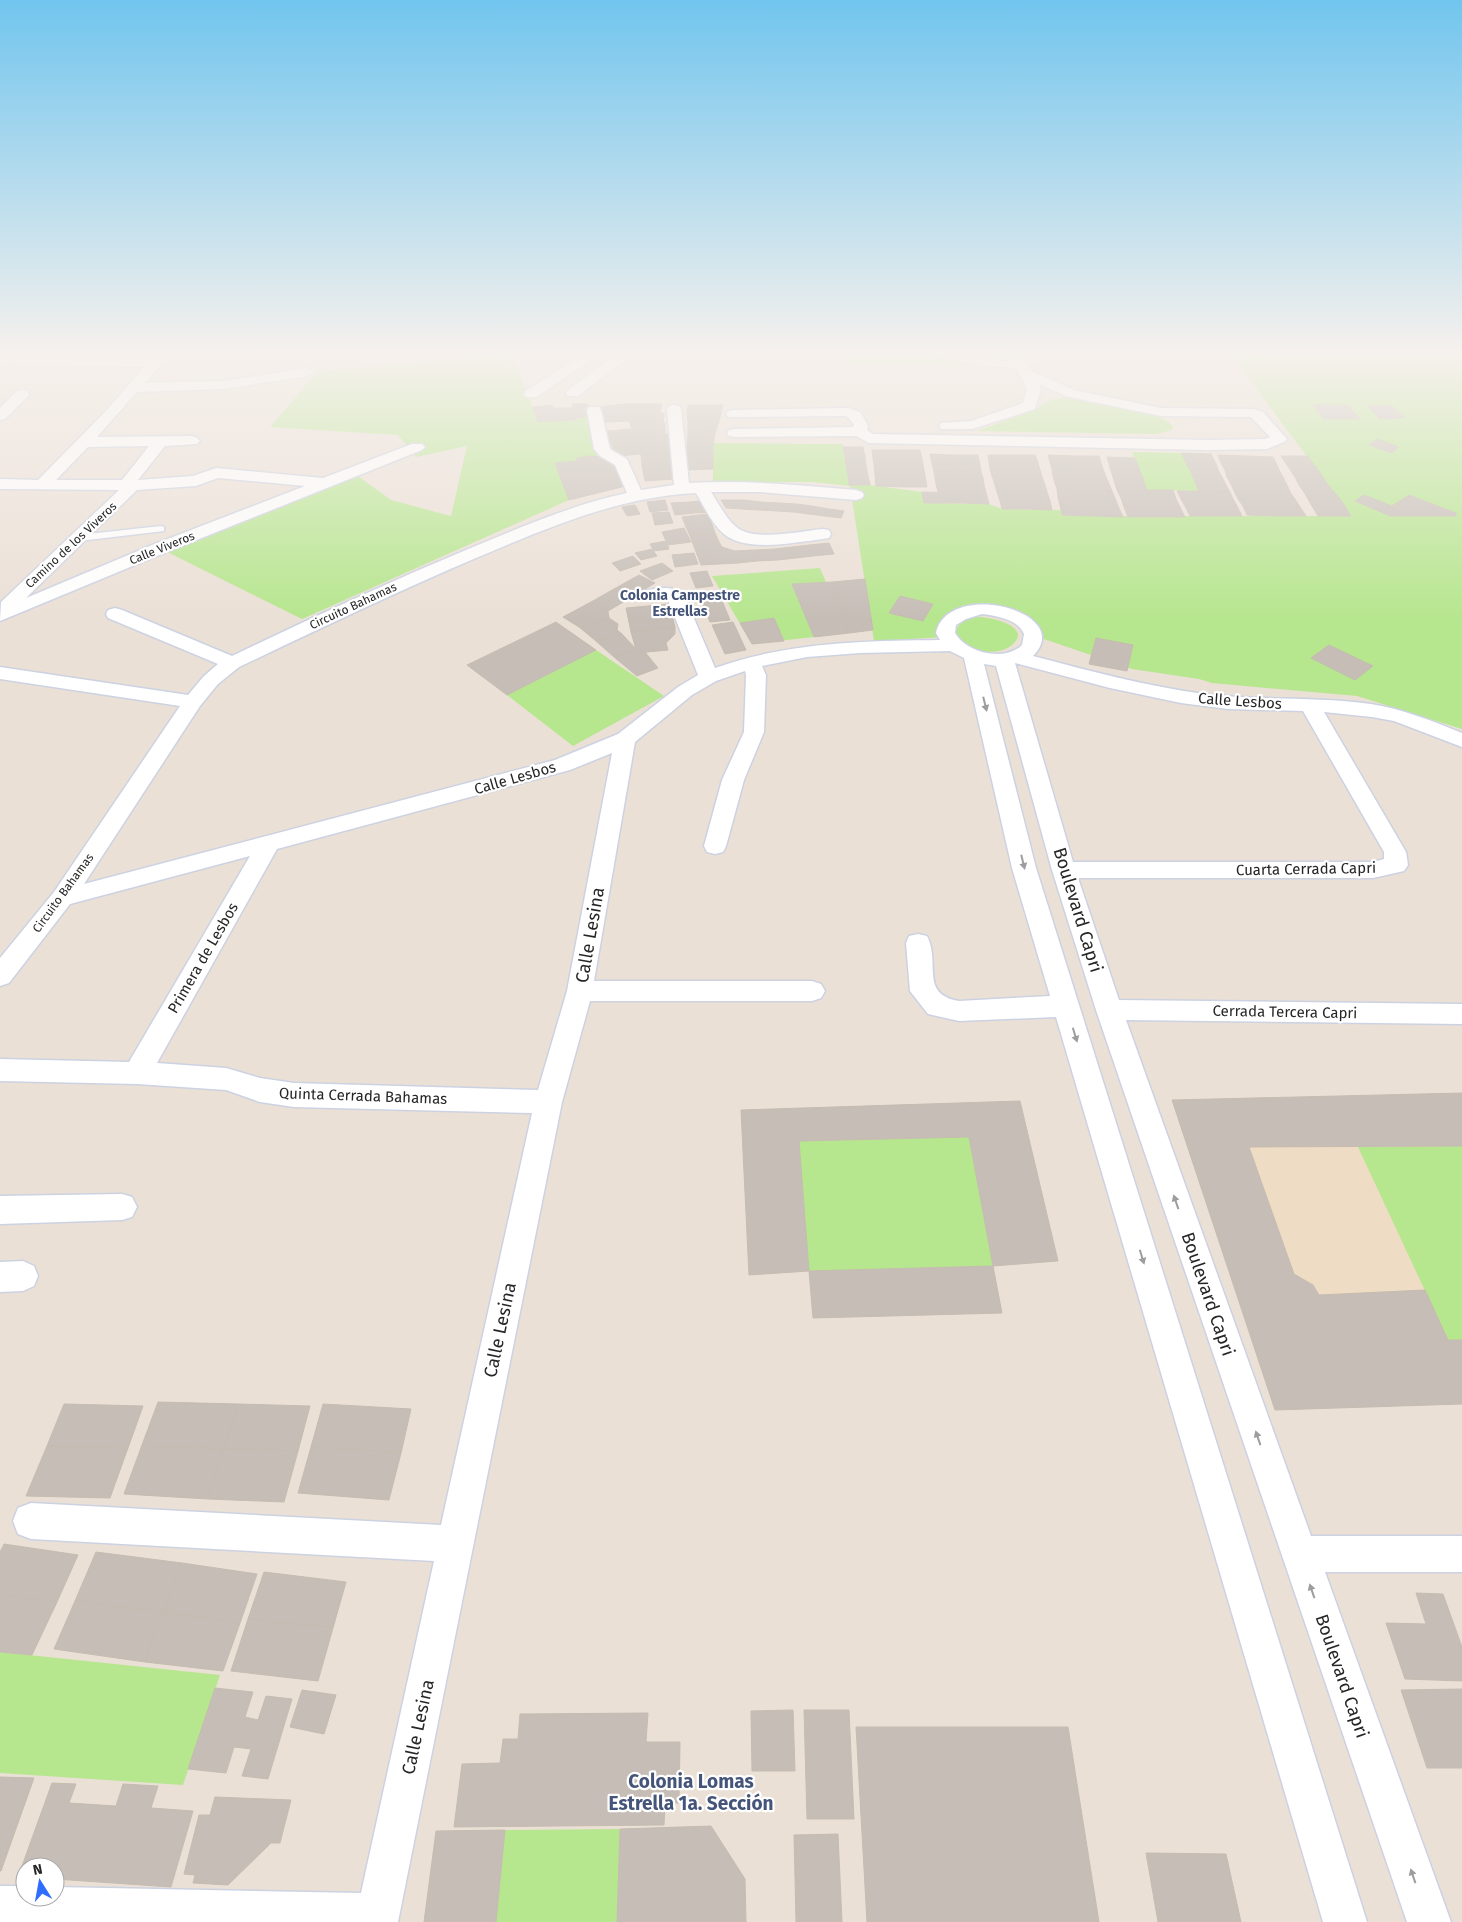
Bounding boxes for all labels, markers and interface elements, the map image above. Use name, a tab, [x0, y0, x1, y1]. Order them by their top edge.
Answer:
street label: Camino de los Viveros	[23, 499, 120, 591]
street label: Calle Viveros	[127, 528, 197, 567]
street label: Circuito Bahamas	[307, 580, 399, 632]
district label: Colonia Campestre Estrellas	[620, 587, 740, 620]
street label: Calle Lesbos	[1197, 689, 1283, 713]
one-way arrow	[981, 697, 989, 712]
street label: Calle Lesbos	[472, 758, 558, 798]
street label: Boulevard Capri	[1049, 845, 1107, 975]
street label: Circuito Bahamas	[30, 850, 97, 935]
one-way arrow	[1019, 855, 1027, 870]
street label: Cuarta Cerrada Capri	[1236, 859, 1376, 879]
street label: Calle Lesina	[571, 885, 609, 985]
street label: Primera de Lesbos	[164, 899, 242, 1017]
street label: Cerrada Tercera Capri	[1212, 1002, 1358, 1022]
one-way arrow	[1071, 1027, 1079, 1042]
street label: Quinta Cerrada Bahamas	[279, 1084, 447, 1108]
one-way arrow	[1172, 1194, 1179, 1209]
street label: Boulevard Capri	[1177, 1229, 1239, 1359]
one-way arrow	[1138, 1250, 1146, 1265]
street label: Calle Lesina	[479, 1280, 521, 1380]
one-way arrow	[1254, 1430, 1262, 1445]
one-way arrow	[1308, 1583, 1316, 1598]
street label: Boulevard Capri	[1311, 1611, 1373, 1741]
street label: Calle Lesina	[397, 1677, 439, 1777]
district label: Colonia Lomas Estrella 1a. Sección	[609, 1770, 773, 1815]
north arrow	[15, 1857, 65, 1907]
text: N	[31, 1860, 44, 1879]
one-way arrow	[1409, 1868, 1417, 1883]

